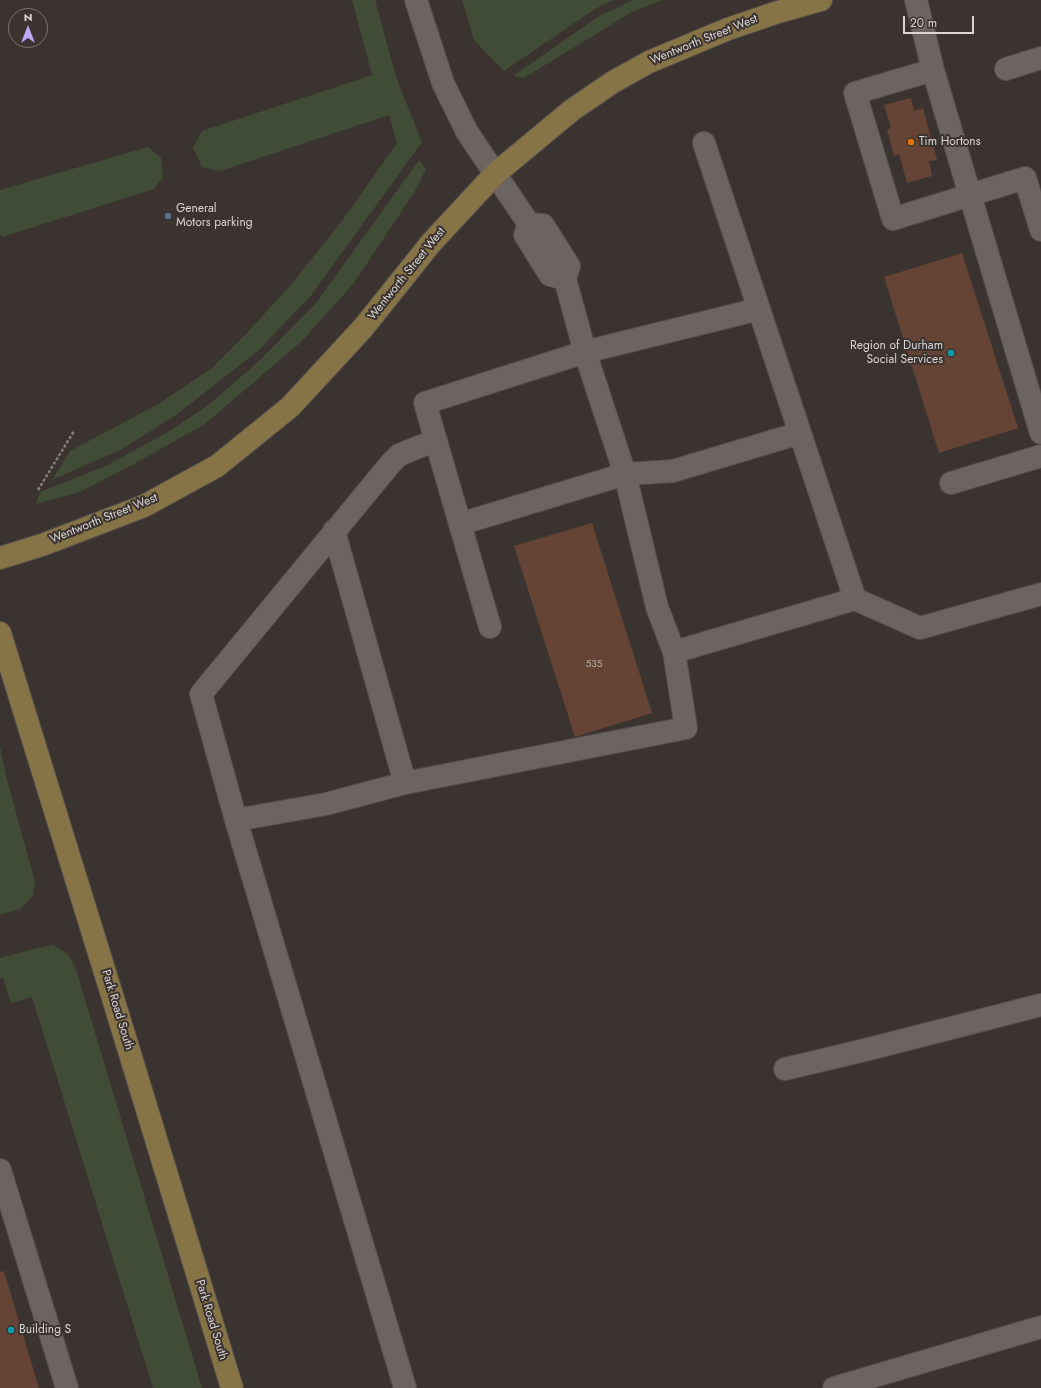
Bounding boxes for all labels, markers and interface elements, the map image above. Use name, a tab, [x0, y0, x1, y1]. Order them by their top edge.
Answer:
north arrow	[8, 8, 48, 48]
scale bar	[905, 8, 976, 34]
text: N	[24, 9, 32, 25]
street label: Wentworth Street West	[648, 12, 760, 68]
text: 20 m	[910, 14, 937, 32]
place label: Tim Hortons	[919, 135, 980, 149]
marker: Tim Hortons	[906, 137, 916, 147]
place label: General Motors parking	[176, 202, 253, 230]
marker: General Motors parking	[163, 211, 173, 221]
street label: Wentworth Street West	[365, 225, 449, 323]
place label: Region of Durham Social Services	[850, 339, 943, 367]
marker: Region of Durham Social Services	[946, 348, 956, 358]
street label: Wentworth Street West	[48, 491, 160, 547]
house number: 535	[586, 659, 602, 671]
street label: Park Road South	[98, 968, 136, 1052]
street label: Park Road South	[192, 1278, 230, 1362]
place label: Building S	[19, 1323, 71, 1337]
marker: Building S	[6, 1325, 16, 1335]

